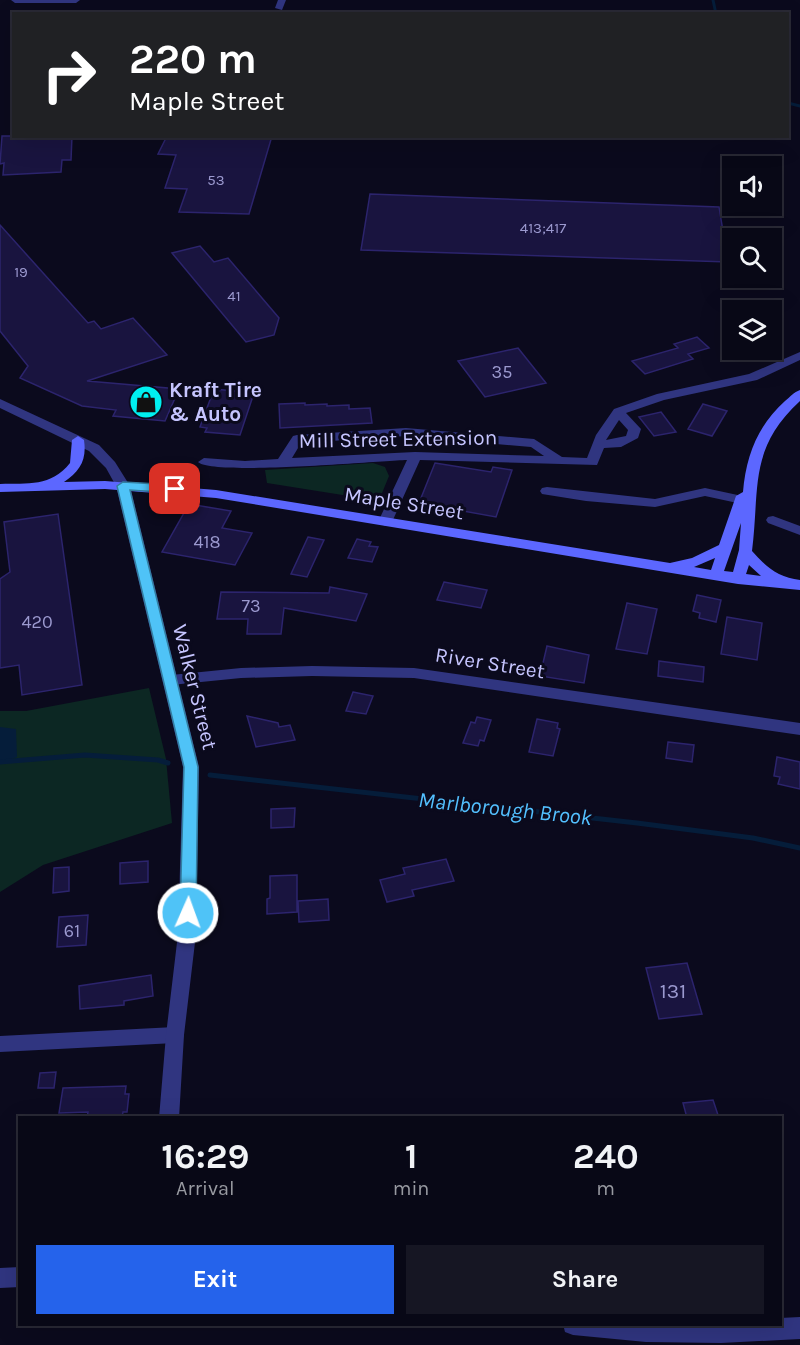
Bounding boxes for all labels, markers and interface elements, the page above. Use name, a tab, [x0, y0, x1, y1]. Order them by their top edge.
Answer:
text: 220 m	[129, 34, 257, 84]
icon: right	[30, 36, 108, 114]
text: Maple Street	[129, 85, 284, 117]
map controls	[722, 156, 782, 360]
button: sound	[722, 156, 782, 216]
house number: 53	[207, 171, 225, 189]
house number: 413;417	[520, 219, 566, 237]
button: search	[722, 228, 782, 288]
house number: 19	[14, 263, 28, 281]
house number: 41	[227, 287, 241, 305]
button: layers	[722, 300, 782, 360]
house number: 35	[492, 361, 512, 383]
place label: Kraft Tire & Auto	[169, 378, 262, 426]
shop icon: Kraft Tire & Auto	[128, 384, 164, 420]
street label: Mill Street Extension	[298, 425, 498, 453]
pin	[149, 463, 200, 514]
icon: arrive	[158, 472, 191, 505]
street label: Maple Street	[342, 482, 466, 524]
house number: 418	[193, 531, 221, 553]
house number: 73	[241, 595, 261, 617]
house number: 420	[21, 611, 53, 633]
street label: Walker Street	[168, 622, 222, 752]
street label: River Street	[433, 642, 547, 684]
water label: Marlborough Brook	[417, 787, 594, 831]
position arrow	[156, 881, 220, 945]
house number: 61	[64, 920, 80, 942]
house number: 131	[660, 979, 686, 1003]
text: 16:29	[161, 1135, 249, 1177]
text: 1	[405, 1135, 418, 1177]
text: 240	[573, 1135, 639, 1177]
text: Arrival	[176, 1177, 235, 1200]
text: min	[393, 1177, 429, 1200]
text: m	[596, 1177, 615, 1200]
button: Exit	[36, 1245, 394, 1314]
button: Share	[406, 1245, 764, 1314]

